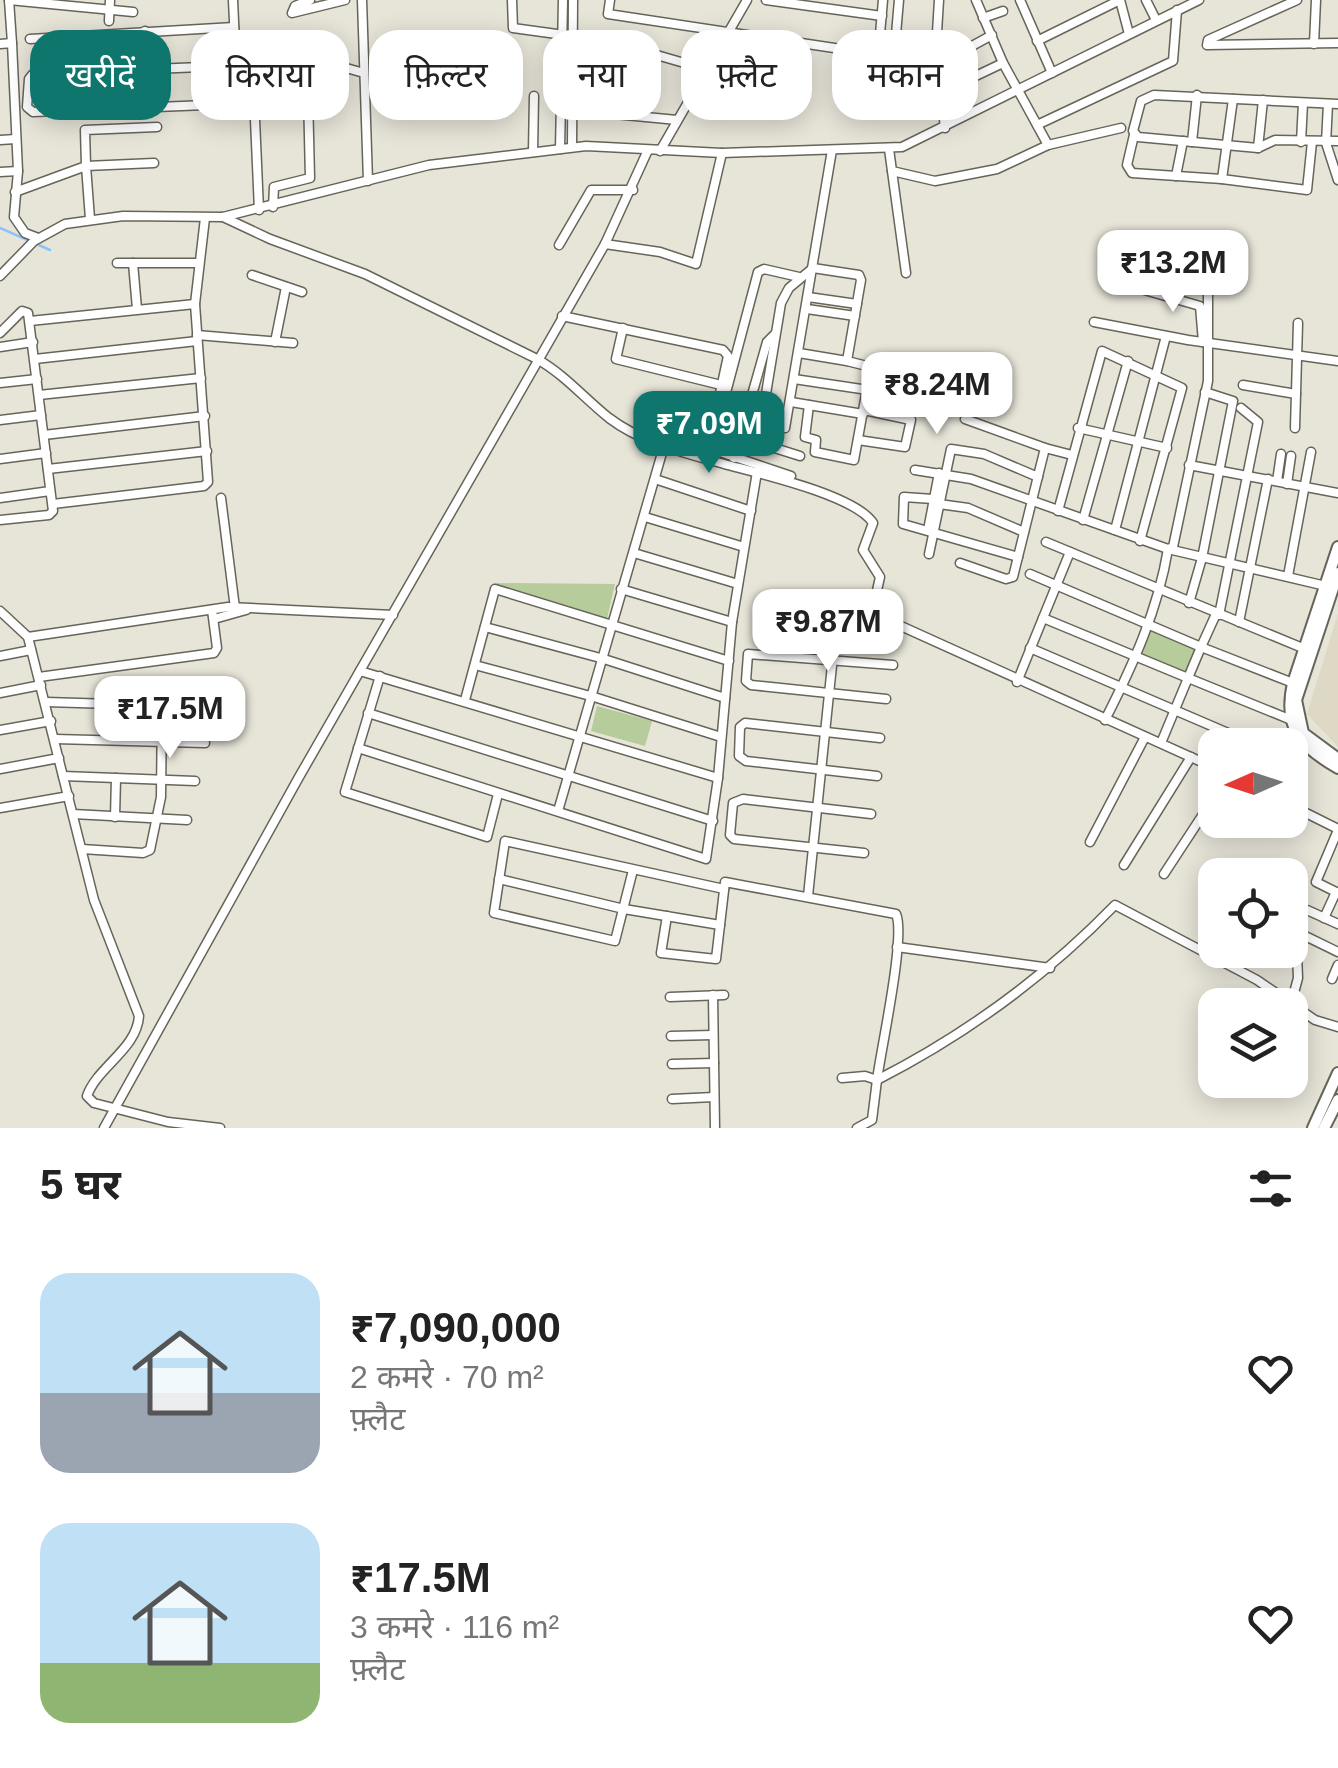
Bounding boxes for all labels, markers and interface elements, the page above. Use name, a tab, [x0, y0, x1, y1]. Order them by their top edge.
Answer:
chip: खरीदें	[30, 30, 171, 120]
chip: किराया	[191, 30, 349, 120]
chip: फ़िल्टर	[369, 30, 523, 120]
chip: नया	[543, 30, 661, 120]
chip: फ़्लैट	[681, 30, 812, 120]
chip: मकान	[832, 30, 978, 120]
pin: ₹13.2M	[1092, 230, 1254, 315]
text: ₹13.2M	[1119, 244, 1227, 280]
pin: ₹8.24M	[856, 352, 1018, 437]
text: ₹8.24M	[883, 366, 991, 402]
pin: ₹7.09M	[628, 391, 790, 476]
text: ₹7.09M	[655, 405, 763, 441]
pin: ₹9.87M	[747, 589, 909, 674]
text: ₹9.87M	[774, 603, 882, 639]
pin: ₹17.5M	[89, 676, 251, 761]
text: ₹17.5M	[116, 690, 224, 726]
north arrow	[1198, 728, 1308, 838]
map controls	[1198, 728, 1308, 1098]
button: locate	[1198, 858, 1308, 968]
button: layers	[1198, 988, 1308, 1098]
text: 5 घर	[40, 1161, 121, 1208]
icon: filters	[1243, 1161, 1298, 1216]
text: ₹7,090,000	[350, 1304, 561, 1351]
icon: home	[120, 1313, 240, 1433]
icon: heart	[1243, 1346, 1298, 1401]
text: 2 कमरे · 70 m²	[350, 1359, 544, 1395]
text: फ़्लैट	[350, 1401, 405, 1437]
text: ₹17.5M	[350, 1554, 491, 1601]
icon: home	[120, 1563, 240, 1683]
icon: heart	[1243, 1596, 1298, 1651]
text: 3 कमरे · 116 m²	[350, 1609, 559, 1645]
text: फ़्लैट	[350, 1651, 405, 1687]

